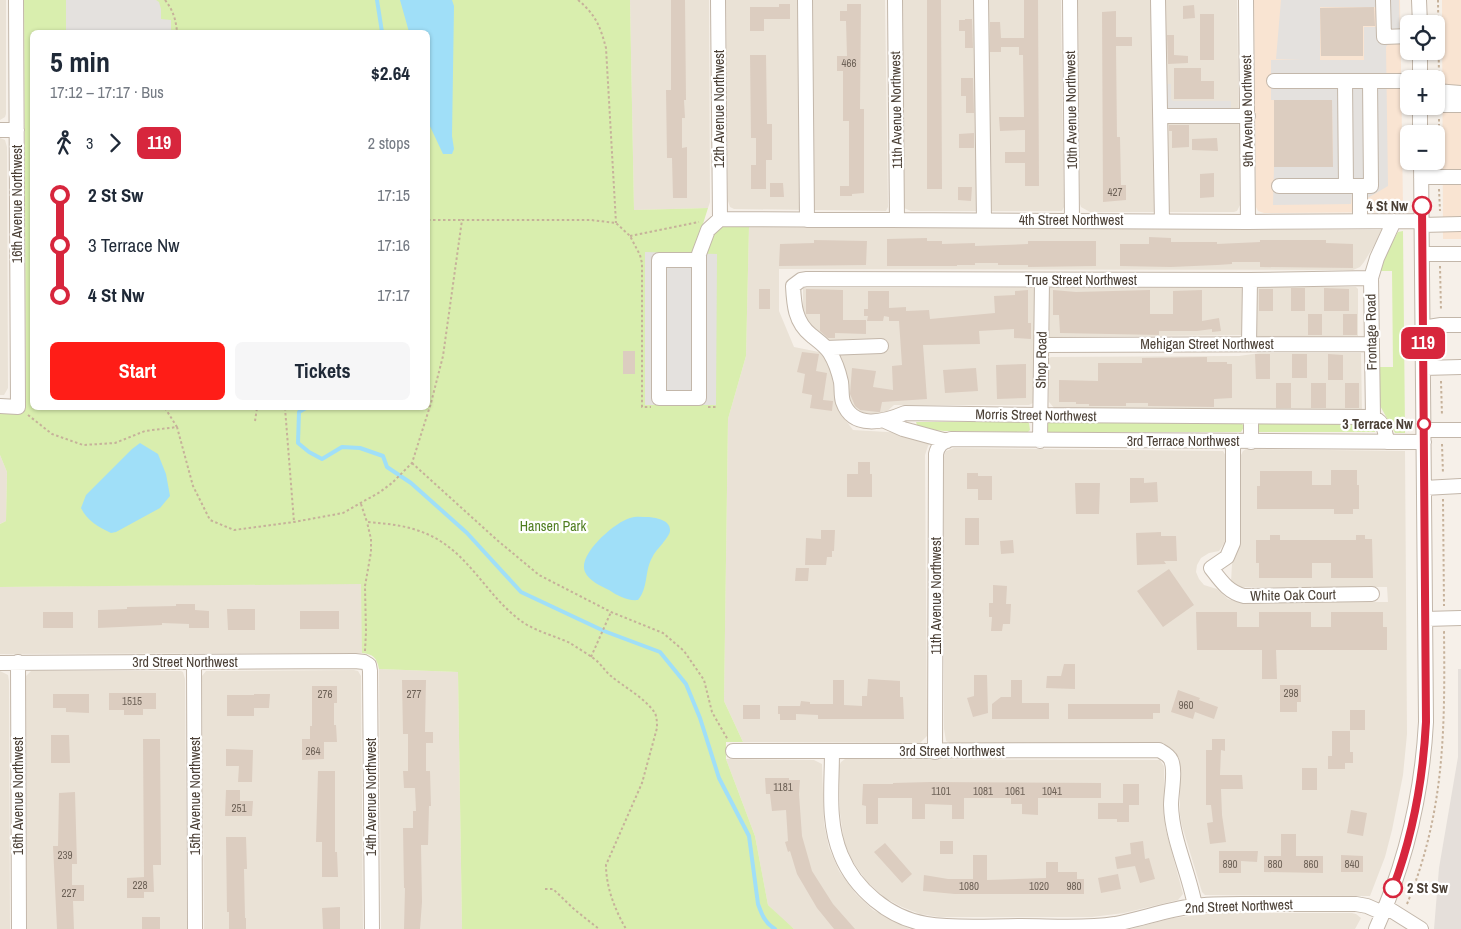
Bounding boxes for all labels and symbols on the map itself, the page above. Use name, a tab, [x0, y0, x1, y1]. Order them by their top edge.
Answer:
street label: 12th Avenue Northwest	[710, 50, 728, 168]
street label: 11th Avenue Northwest	[886, 51, 906, 169]
street label: 10th Avenue Northwest	[1061, 51, 1081, 169]
street label: 9th Avenue Northwest	[1237, 55, 1257, 167]
house number: 466	[841, 56, 857, 70]
street label: 16th Avenue Northwest	[8, 145, 26, 263]
house number: 427	[1107, 185, 1123, 199]
marker: 4 St Nw	[1412, 196, 1432, 216]
place label: 4 St Nw	[1367, 197, 1408, 215]
street label: 4th Street Northwest	[1019, 211, 1123, 229]
street label: True Street Northwest	[1025, 271, 1137, 289]
street label: Frontage Road	[1361, 294, 1381, 370]
line badge: 119	[1394, 327, 1452, 359]
street label: Shop Road	[1032, 331, 1050, 389]
street label: Mehigan Street Northwest	[1140, 335, 1274, 353]
street label: Morris Street Northwest	[975, 405, 1097, 425]
place label: 3 Terrace Nw	[1342, 415, 1413, 433]
marker: 3 Terrace Nw	[1417, 417, 1431, 431]
street label: 3rd Terrace Northwest	[1127, 432, 1239, 450]
park label: Hansen Park	[520, 517, 586, 535]
street label: 11th Avenue Northwest	[927, 537, 945, 655]
street label: White Oak Court	[1250, 585, 1336, 605]
street label: 3rd Street Northwest	[132, 653, 238, 671]
house number: 298	[1283, 686, 1299, 700]
house number: 276	[317, 687, 333, 701]
house number: 277	[406, 687, 422, 701]
house number: 1515	[122, 694, 142, 708]
house number: 960	[1178, 698, 1194, 712]
street label: 16th Avenue Northwest	[9, 737, 27, 855]
street label: 15th Avenue Northwest	[186, 737, 204, 855]
street label: 14th Avenue Northwest	[362, 738, 380, 856]
street label: 3rd Street Northwest	[899, 742, 1005, 760]
house number: 264	[305, 744, 321, 758]
house number: 1181	[773, 780, 793, 794]
house number: 1101	[931, 784, 951, 798]
house number: 1081	[973, 784, 993, 798]
house number: 1061	[1005, 784, 1025, 798]
house number: 1041	[1042, 784, 1062, 798]
house number: 251	[231, 801, 247, 815]
house number: 239	[57, 848, 73, 862]
house number: 890	[1222, 857, 1238, 871]
house number: 880	[1267, 857, 1283, 871]
house number: 860	[1303, 857, 1319, 871]
house number: 840	[1344, 857, 1360, 871]
house number: 228	[132, 878, 148, 892]
marker: 2 St Sw	[1383, 878, 1403, 898]
house number: 1080	[959, 879, 979, 893]
house number: 1020	[1029, 879, 1049, 893]
house number: 980	[1066, 879, 1082, 893]
place label: 2 St Sw	[1407, 879, 1448, 897]
house number: 227	[61, 886, 77, 900]
street label: 2nd Street Northwest	[1185, 895, 1293, 917]

